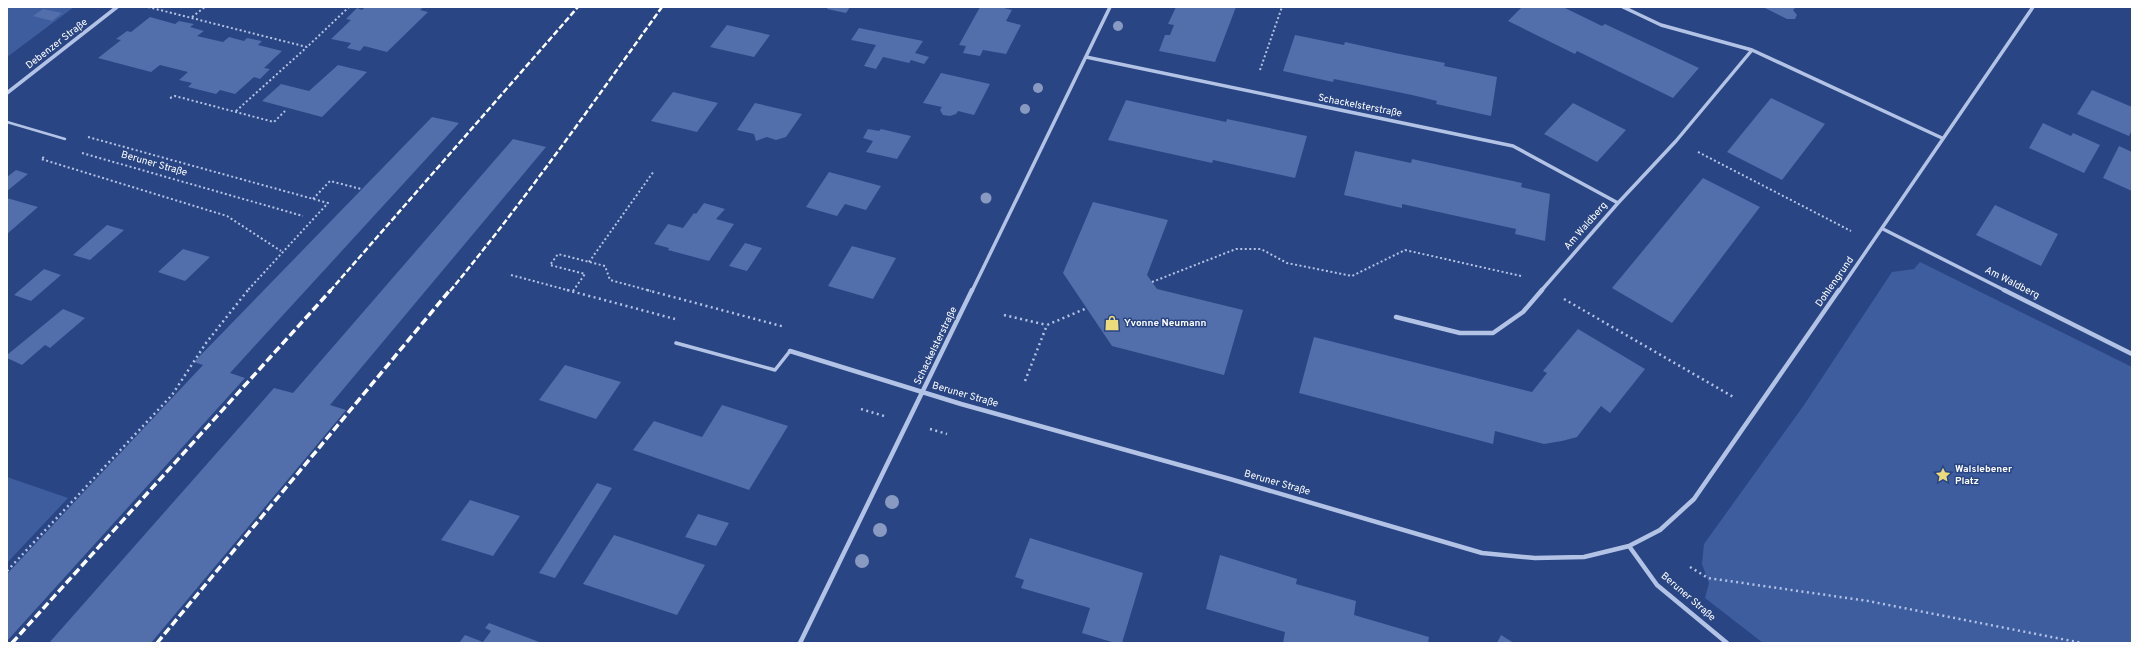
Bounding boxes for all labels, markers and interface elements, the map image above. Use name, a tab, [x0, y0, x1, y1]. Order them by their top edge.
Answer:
street label: Debenzer Straße	[24, 16, 90, 72]
street label: Schackelsterstraße	[1317, 91, 1403, 121]
street label: Beruner Straße	[119, 148, 189, 180]
street label: Am Waldberg	[1562, 199, 1610, 253]
street label: Dohlengrund	[1813, 254, 1857, 310]
street label: Am Waldberg	[1982, 264, 2042, 302]
street label: Schackelsterstraße	[911, 305, 961, 387]
shop icon: Yvonne Neumann	[1103, 314, 1121, 332]
place label: Yvonne Neumann	[1124, 317, 1207, 330]
street label: Beruner Straße	[930, 379, 1000, 411]
place label: Walslebener Platz	[1955, 463, 2013, 488]
place icon: Walslebener Platz	[1934, 466, 1952, 484]
street label: Beruner Straße	[1242, 467, 1312, 499]
street label: Beruner Straße	[1658, 570, 1718, 624]

